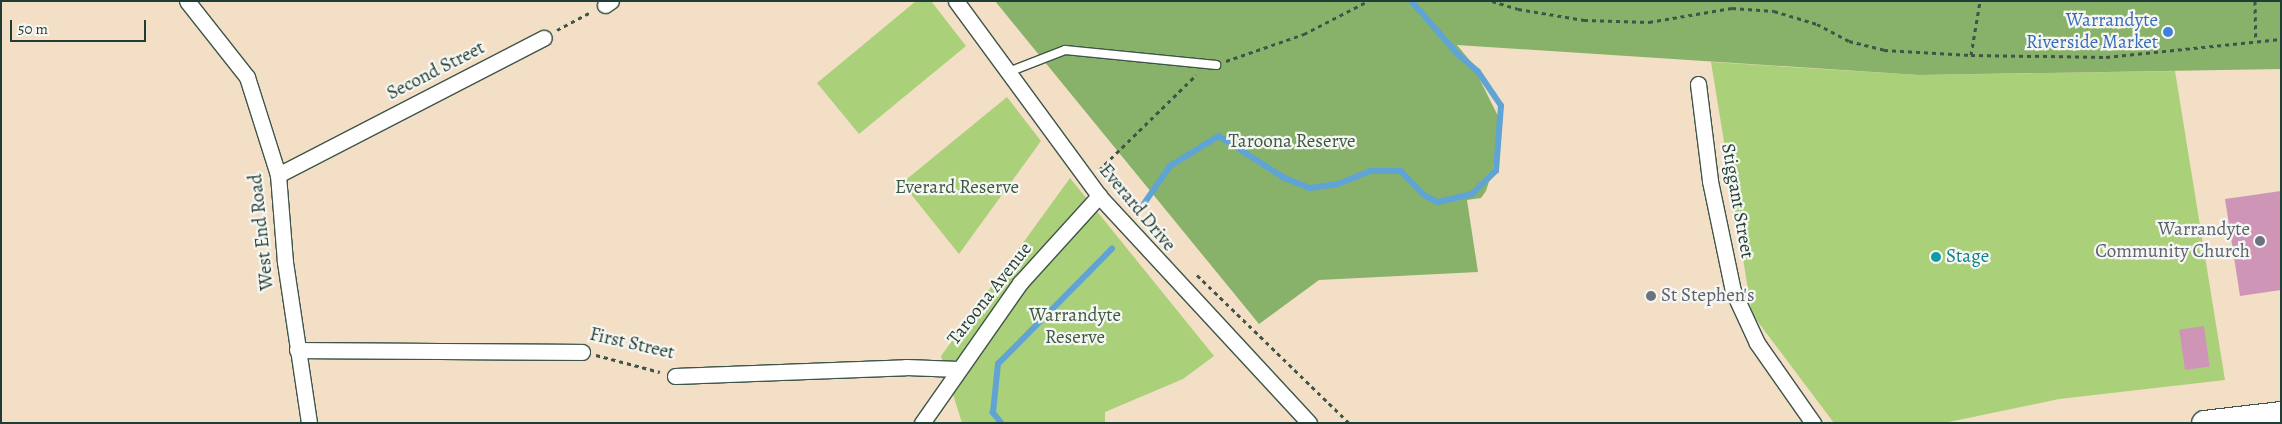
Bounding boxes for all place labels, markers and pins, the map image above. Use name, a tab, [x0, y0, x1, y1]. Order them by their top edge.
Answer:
place label: Warrandyte Riverside Market	[2026, 10, 2158, 54]
marker: Warrandyte Riverside Market	[2162, 26, 2174, 38]
place label: Warrandyte Community Church	[2095, 219, 2250, 263]
marker: Warrandyte Community Church	[2254, 235, 2266, 247]
place label: Stage	[1946, 246, 1989, 268]
marker: Stage	[1930, 251, 1942, 263]
place label: St Stephen's	[1661, 285, 1755, 307]
marker: St Stephen's	[1645, 290, 1657, 302]

